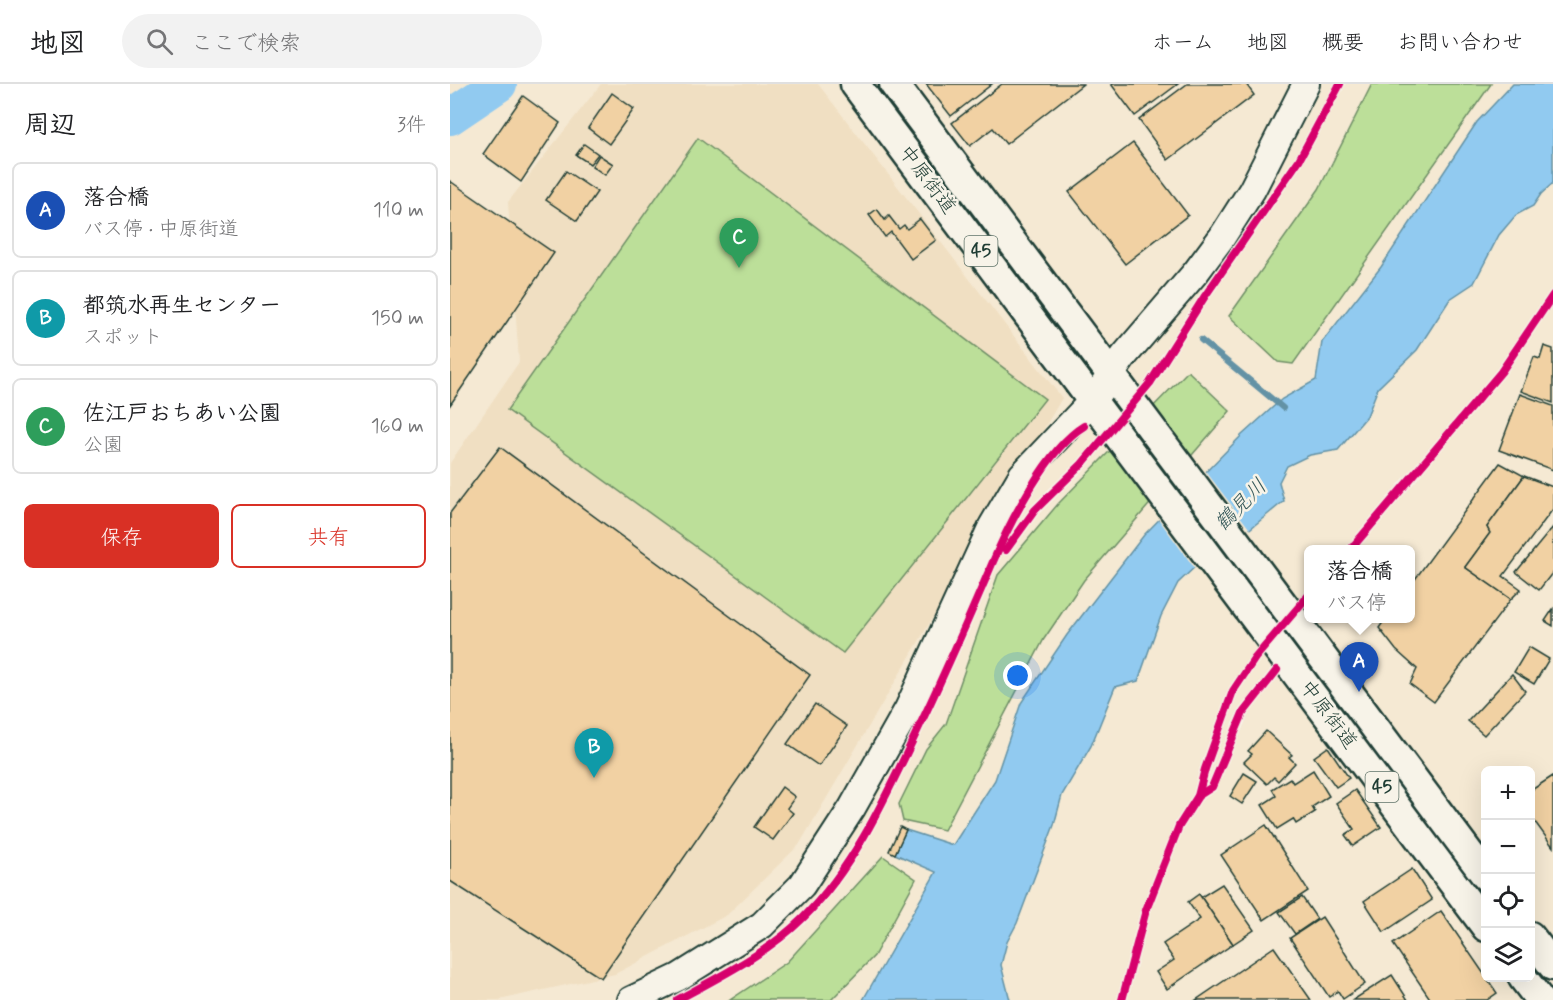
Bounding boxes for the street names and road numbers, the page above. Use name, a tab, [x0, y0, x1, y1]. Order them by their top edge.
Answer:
street label: 中原街道	[892, 140, 962, 220]
road number: 45	[964, 236, 998, 266]
street label: 中原街道	[1293, 675, 1363, 755]
road number: 45	[1366, 772, 1398, 802]

